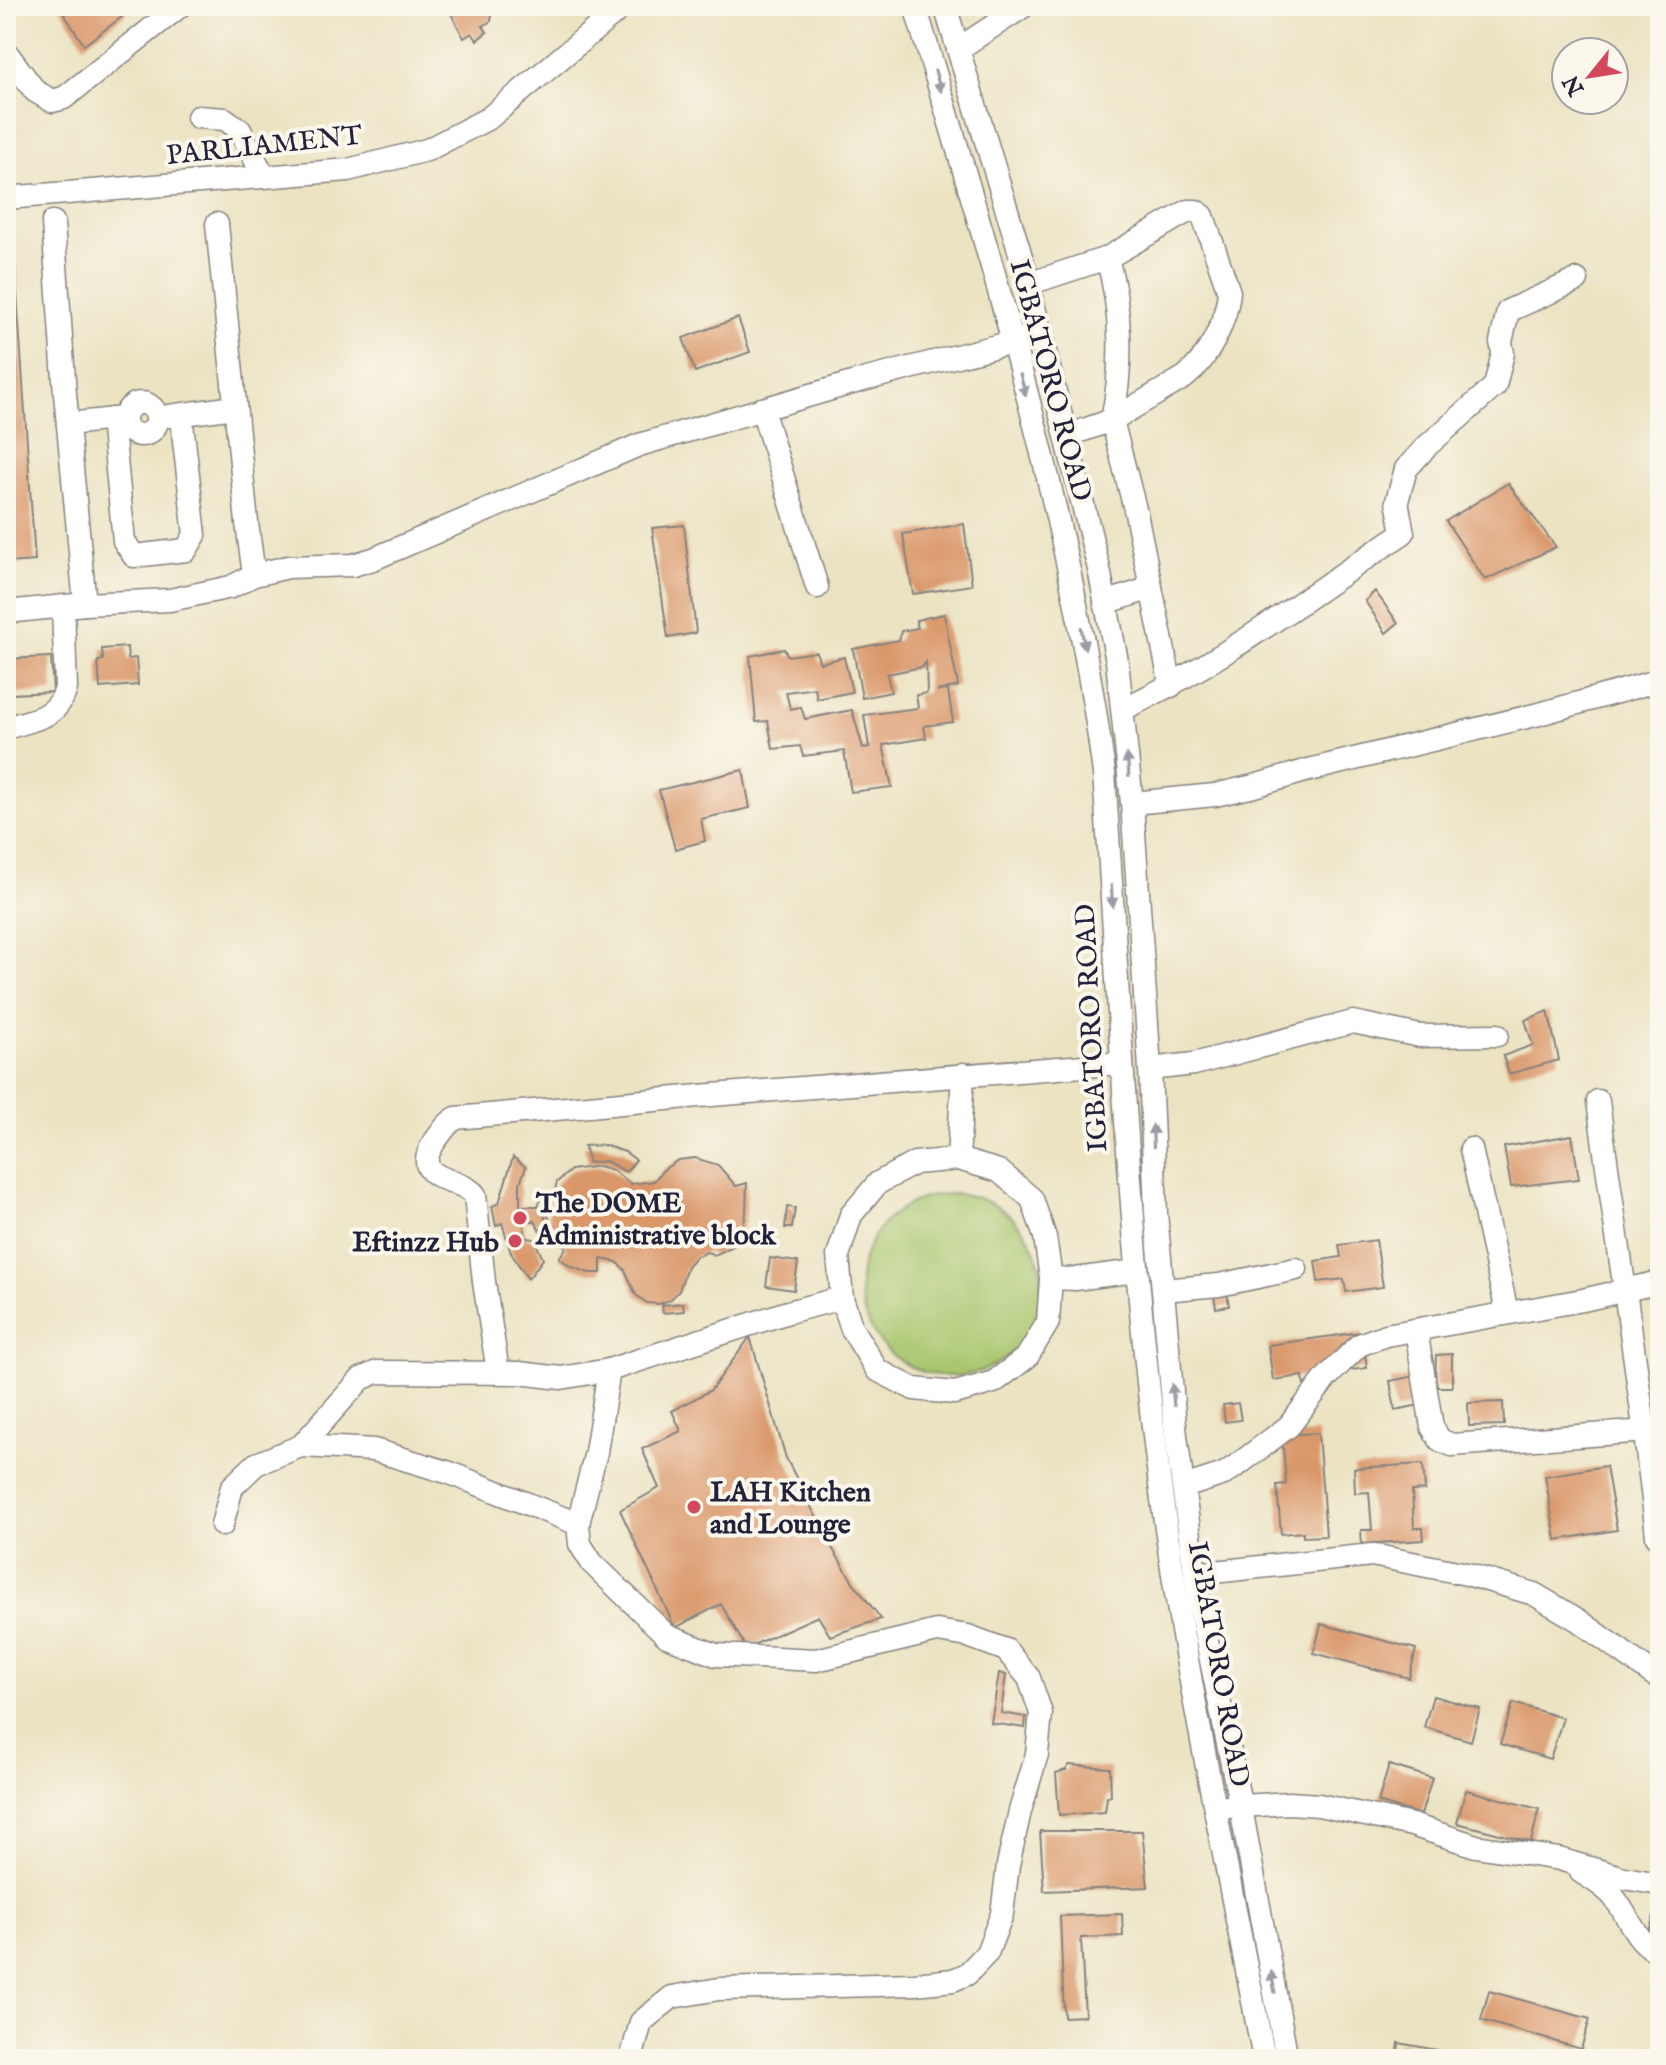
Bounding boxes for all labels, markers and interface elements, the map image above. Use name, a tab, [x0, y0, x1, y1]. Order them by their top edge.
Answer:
north arrow	[1550, 36, 1630, 116]
one-way arrow	[932, 68, 944, 93]
text: N	[1558, 70, 1592, 101]
street label: PARLIAMENT	[165, 119, 365, 174]
street label: IGBATORO ROAD	[1001, 256, 1099, 505]
one-way arrow	[1018, 372, 1030, 397]
one-way arrow	[1078, 626, 1090, 651]
one-way arrow	[1121, 752, 1134, 777]
one-way arrow	[1106, 884, 1119, 909]
street label: IGBATORO ROAD	[1069, 903, 1116, 1153]
one-way arrow	[1146, 1123, 1159, 1148]
place label: The DOME Administrative block	[535, 1187, 777, 1254]
marker: The DOME Administrative block	[511, 1209, 529, 1227]
place label: Eftinzz Hub	[352, 1226, 499, 1261]
marker: Eftinzz Hub	[506, 1232, 524, 1250]
one-way arrow	[1166, 1382, 1179, 1407]
place label: LAH Kitchen and Lounge	[710, 1476, 871, 1543]
marker: LAH Kitchen and Lounge	[685, 1498, 703, 1516]
street label: IGBATORO ROAD	[1179, 1539, 1256, 1790]
one-way arrow	[1267, 1969, 1279, 1994]

